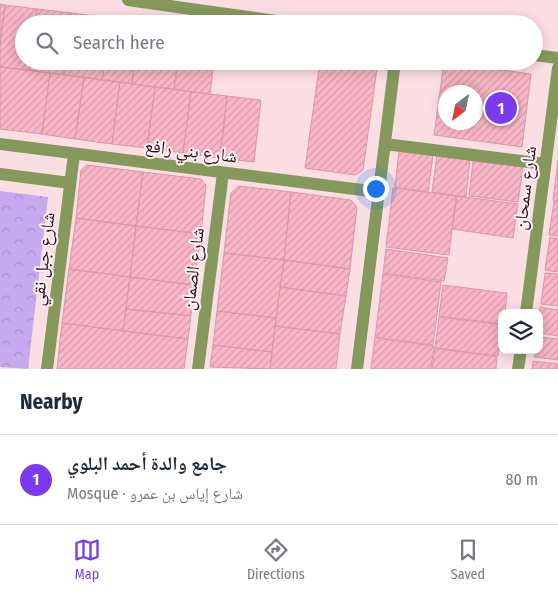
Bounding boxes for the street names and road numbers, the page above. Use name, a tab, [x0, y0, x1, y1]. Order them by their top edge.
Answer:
street label: شارع بني رافع	[143, 134, 238, 171]
street label: شارع سمحان	[509, 145, 541, 231]
street label: شارع جبل نقي	[26, 211, 63, 308]
street label: شارع الصمان	[177, 226, 209, 312]

